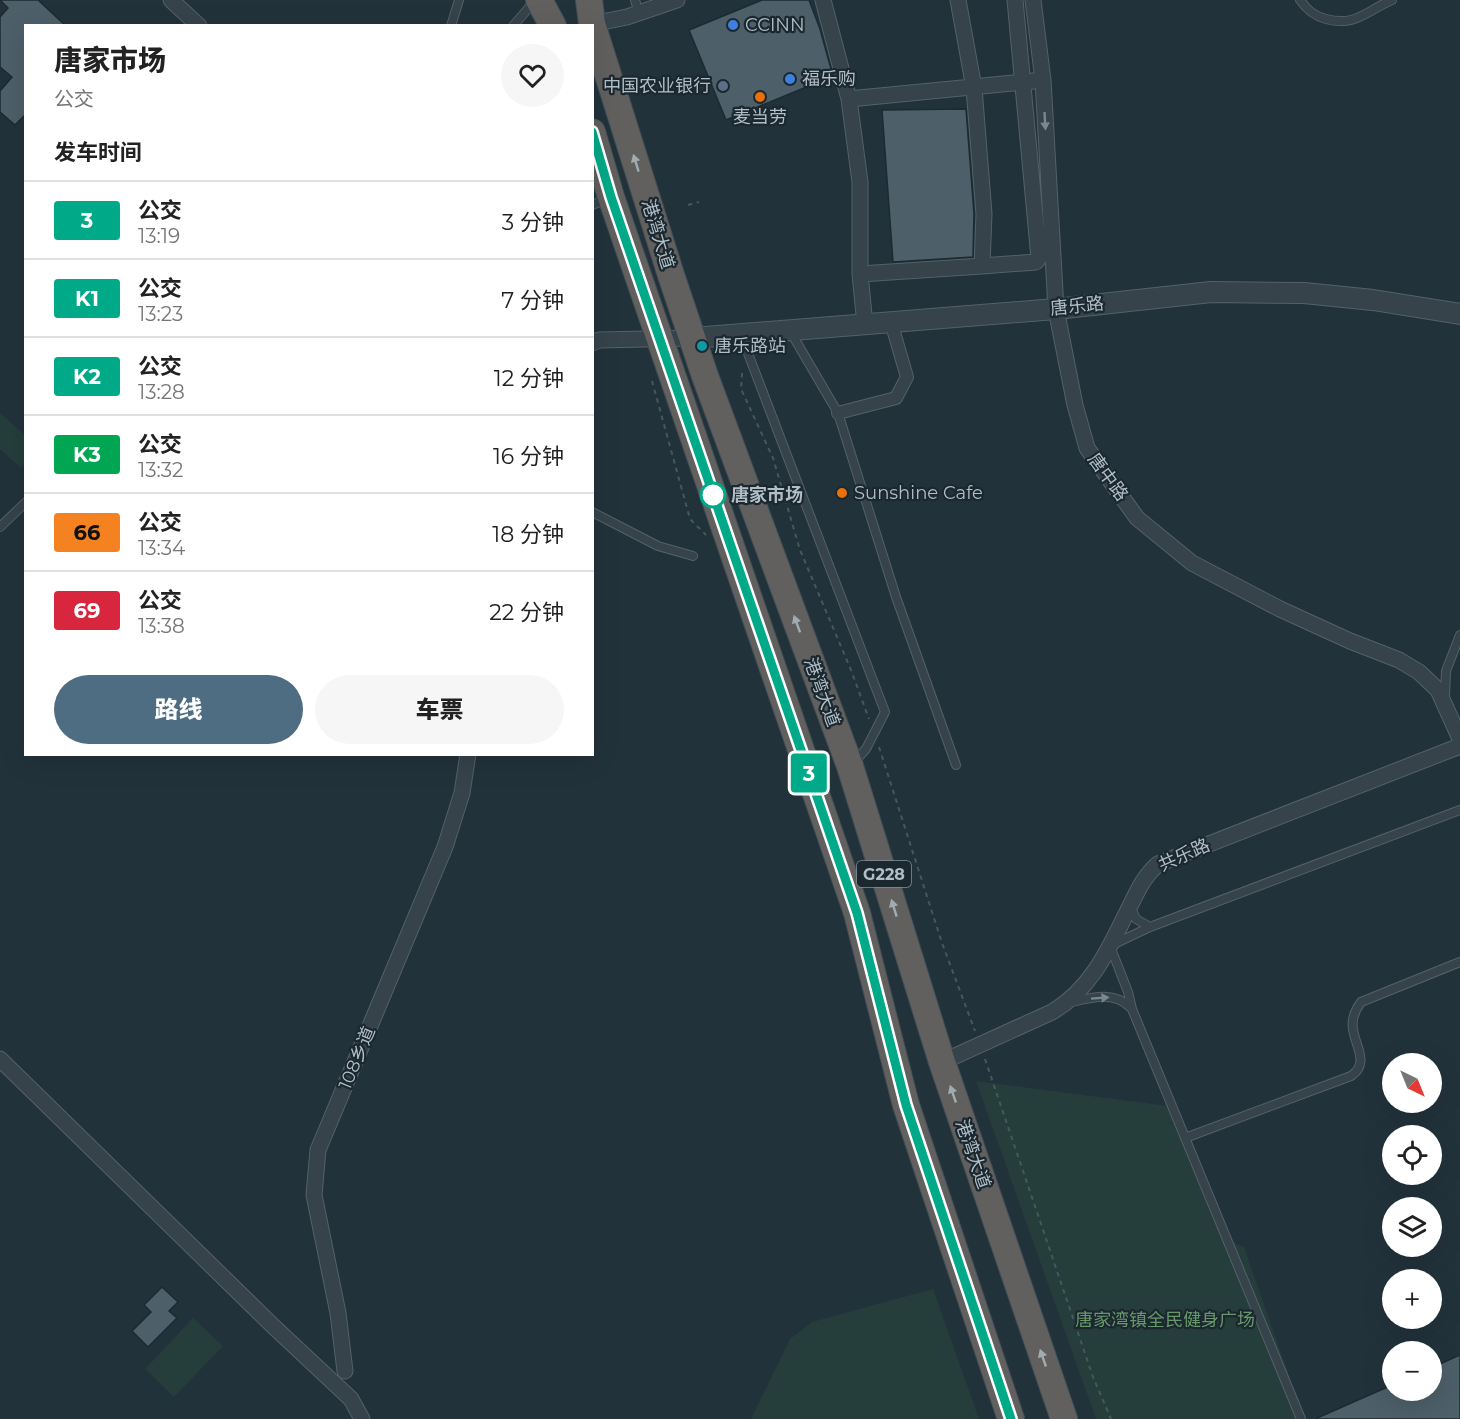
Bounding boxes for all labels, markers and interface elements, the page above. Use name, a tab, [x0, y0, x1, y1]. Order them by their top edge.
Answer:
place label: CCINN	[745, 14, 805, 36]
marker: CCINN	[726, 18, 740, 32]
text: 唐家市场	[54, 43, 166, 77]
button: heart	[501, 44, 564, 107]
place label: 福乐购	[802, 68, 856, 90]
marker: 福乐购	[783, 72, 797, 86]
place label: 中国农业银行	[603, 75, 711, 97]
marker: 中国农业银行	[716, 79, 730, 93]
text: 公交	[54, 87, 94, 111]
marker: 麦当劳	[753, 90, 767, 104]
place label: 麦当劳	[733, 106, 787, 128]
one-way arrow	[1040, 111, 1050, 130]
text: 发车时间	[54, 139, 142, 166]
one-way arrow	[631, 154, 640, 172]
street label: 港湾大道	[637, 196, 679, 272]
text: 公交	[138, 197, 182, 224]
text: 3	[81, 208, 93, 233]
text: 3 分钟	[502, 209, 564, 236]
text: 13:19	[138, 224, 180, 248]
text: 公交	[138, 275, 182, 302]
text: K1	[75, 286, 99, 311]
text: 7 分钟	[501, 287, 564, 314]
street label: 唐乐路	[1049, 292, 1105, 320]
text: 13:23	[138, 302, 183, 326]
place label: 唐乐路站	[714, 335, 786, 357]
marker: 唐乐路站	[695, 339, 709, 353]
text: 公交	[138, 353, 182, 380]
text: K2	[73, 364, 101, 389]
text: 12 分钟	[494, 365, 564, 392]
text: 13:28	[138, 380, 185, 404]
text: 公交	[138, 431, 182, 458]
text: K3	[73, 442, 101, 467]
text: 16 分钟	[493, 443, 564, 470]
street label: 唐中路	[1083, 449, 1133, 505]
text: 13:32	[138, 458, 183, 482]
marker: 唐家市场	[700, 482, 726, 508]
place label: Sunshine Cafe	[854, 482, 983, 504]
place label: 唐家市场	[731, 484, 803, 506]
marker: Sunshine Cafe	[835, 486, 849, 500]
text: 公交	[138, 509, 182, 536]
text: 66	[74, 520, 100, 545]
text: 18 分钟	[492, 521, 564, 548]
text: 13:34	[138, 536, 185, 560]
text: 公交	[138, 587, 182, 614]
text: 69	[74, 598, 100, 623]
text: 22 分钟	[489, 599, 564, 626]
text: 13:38	[138, 614, 185, 638]
one-way arrow	[792, 615, 802, 633]
street label: 港湾大道	[799, 654, 845, 730]
button: 路线	[54, 675, 303, 744]
button: 车票	[315, 675, 564, 744]
line badge: 3	[790, 754, 828, 792]
text: 3	[803, 761, 815, 786]
street label: 共乐路	[1155, 834, 1213, 876]
road number: G228	[857, 861, 911, 887]
one-way arrow	[889, 899, 898, 917]
one-way arrow	[1091, 993, 1110, 1002]
street label: 108乡道	[334, 1023, 380, 1093]
north arrow	[1382, 1053, 1442, 1113]
map controls	[1382, 1053, 1442, 1401]
one-way arrow	[948, 1085, 957, 1103]
street label: 港湾大道	[951, 1116, 995, 1192]
button: locate	[1382, 1125, 1442, 1185]
button: layers	[1382, 1197, 1442, 1257]
button: +	[1382, 1269, 1442, 1329]
park label: 唐家湾镇全民健身广场	[1075, 1309, 1255, 1331]
button: −	[1382, 1341, 1442, 1401]
one-way arrow	[1037, 1349, 1047, 1367]

